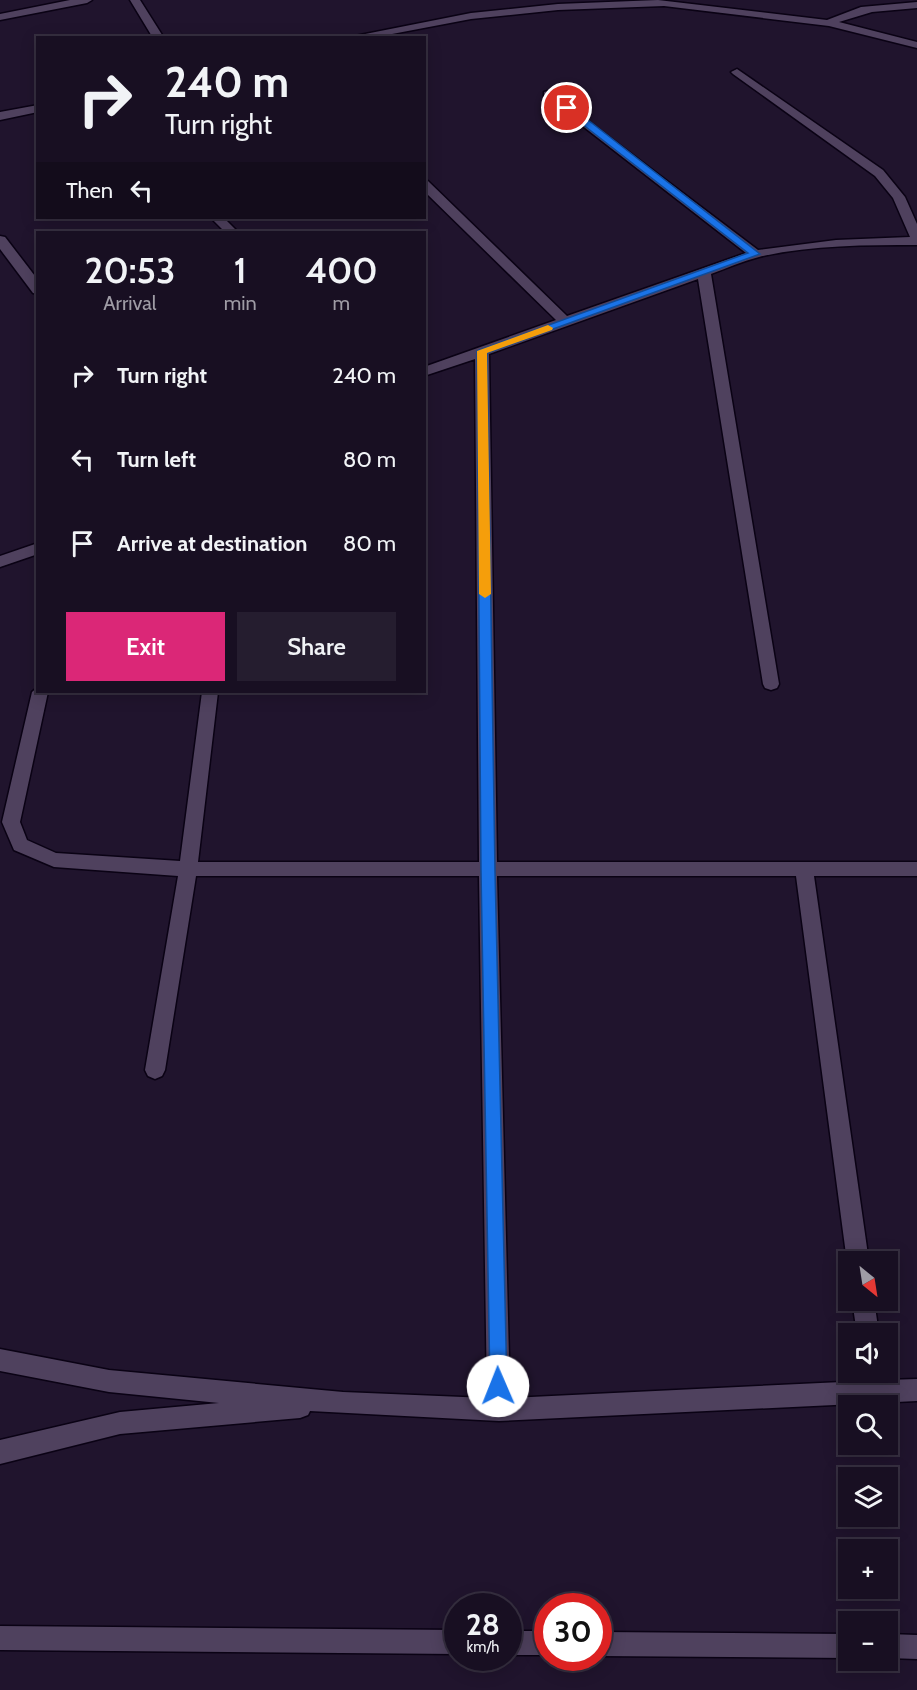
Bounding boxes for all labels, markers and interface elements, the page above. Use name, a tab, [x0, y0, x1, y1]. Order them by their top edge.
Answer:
text: 240 m	[165, 56, 289, 108]
icon: right	[66, 60, 144, 138]
pin	[541, 82, 592, 133]
icon: arrive	[550, 91, 583, 124]
text: Turn right	[165, 108, 272, 141]
icon: left	[125, 174, 158, 207]
text: Then	[66, 177, 113, 204]
text: 20:53	[84, 248, 175, 292]
text: 1	[234, 248, 247, 292]
text: 400	[305, 248, 378, 292]
text: Arrival	[103, 291, 157, 315]
text: min	[224, 291, 257, 315]
text: m	[333, 291, 350, 315]
icon: right	[66, 359, 99, 392]
text: Turn right	[117, 362, 207, 389]
text: 240 m	[332, 362, 396, 389]
icon: left	[66, 443, 99, 476]
text: Turn left	[117, 446, 196, 473]
text: 80 m	[343, 446, 396, 473]
icon: arrive	[66, 527, 99, 560]
text: Arrive at destination	[117, 530, 307, 557]
text: 80 m	[343, 530, 396, 557]
button: Exit	[66, 612, 225, 681]
button: Share	[237, 612, 396, 681]
north arrow	[838, 1251, 898, 1311]
map controls	[838, 1251, 898, 1671]
button: sound	[838, 1323, 898, 1383]
position arrow	[466, 1354, 530, 1418]
button: search	[838, 1395, 898, 1455]
button: layers	[838, 1467, 898, 1527]
button: +	[838, 1539, 898, 1599]
speed limit sign: 30	[534, 1593, 612, 1671]
text: 28	[466, 1606, 500, 1643]
button: −	[838, 1611, 898, 1671]
text: km/h	[467, 1638, 499, 1656]

